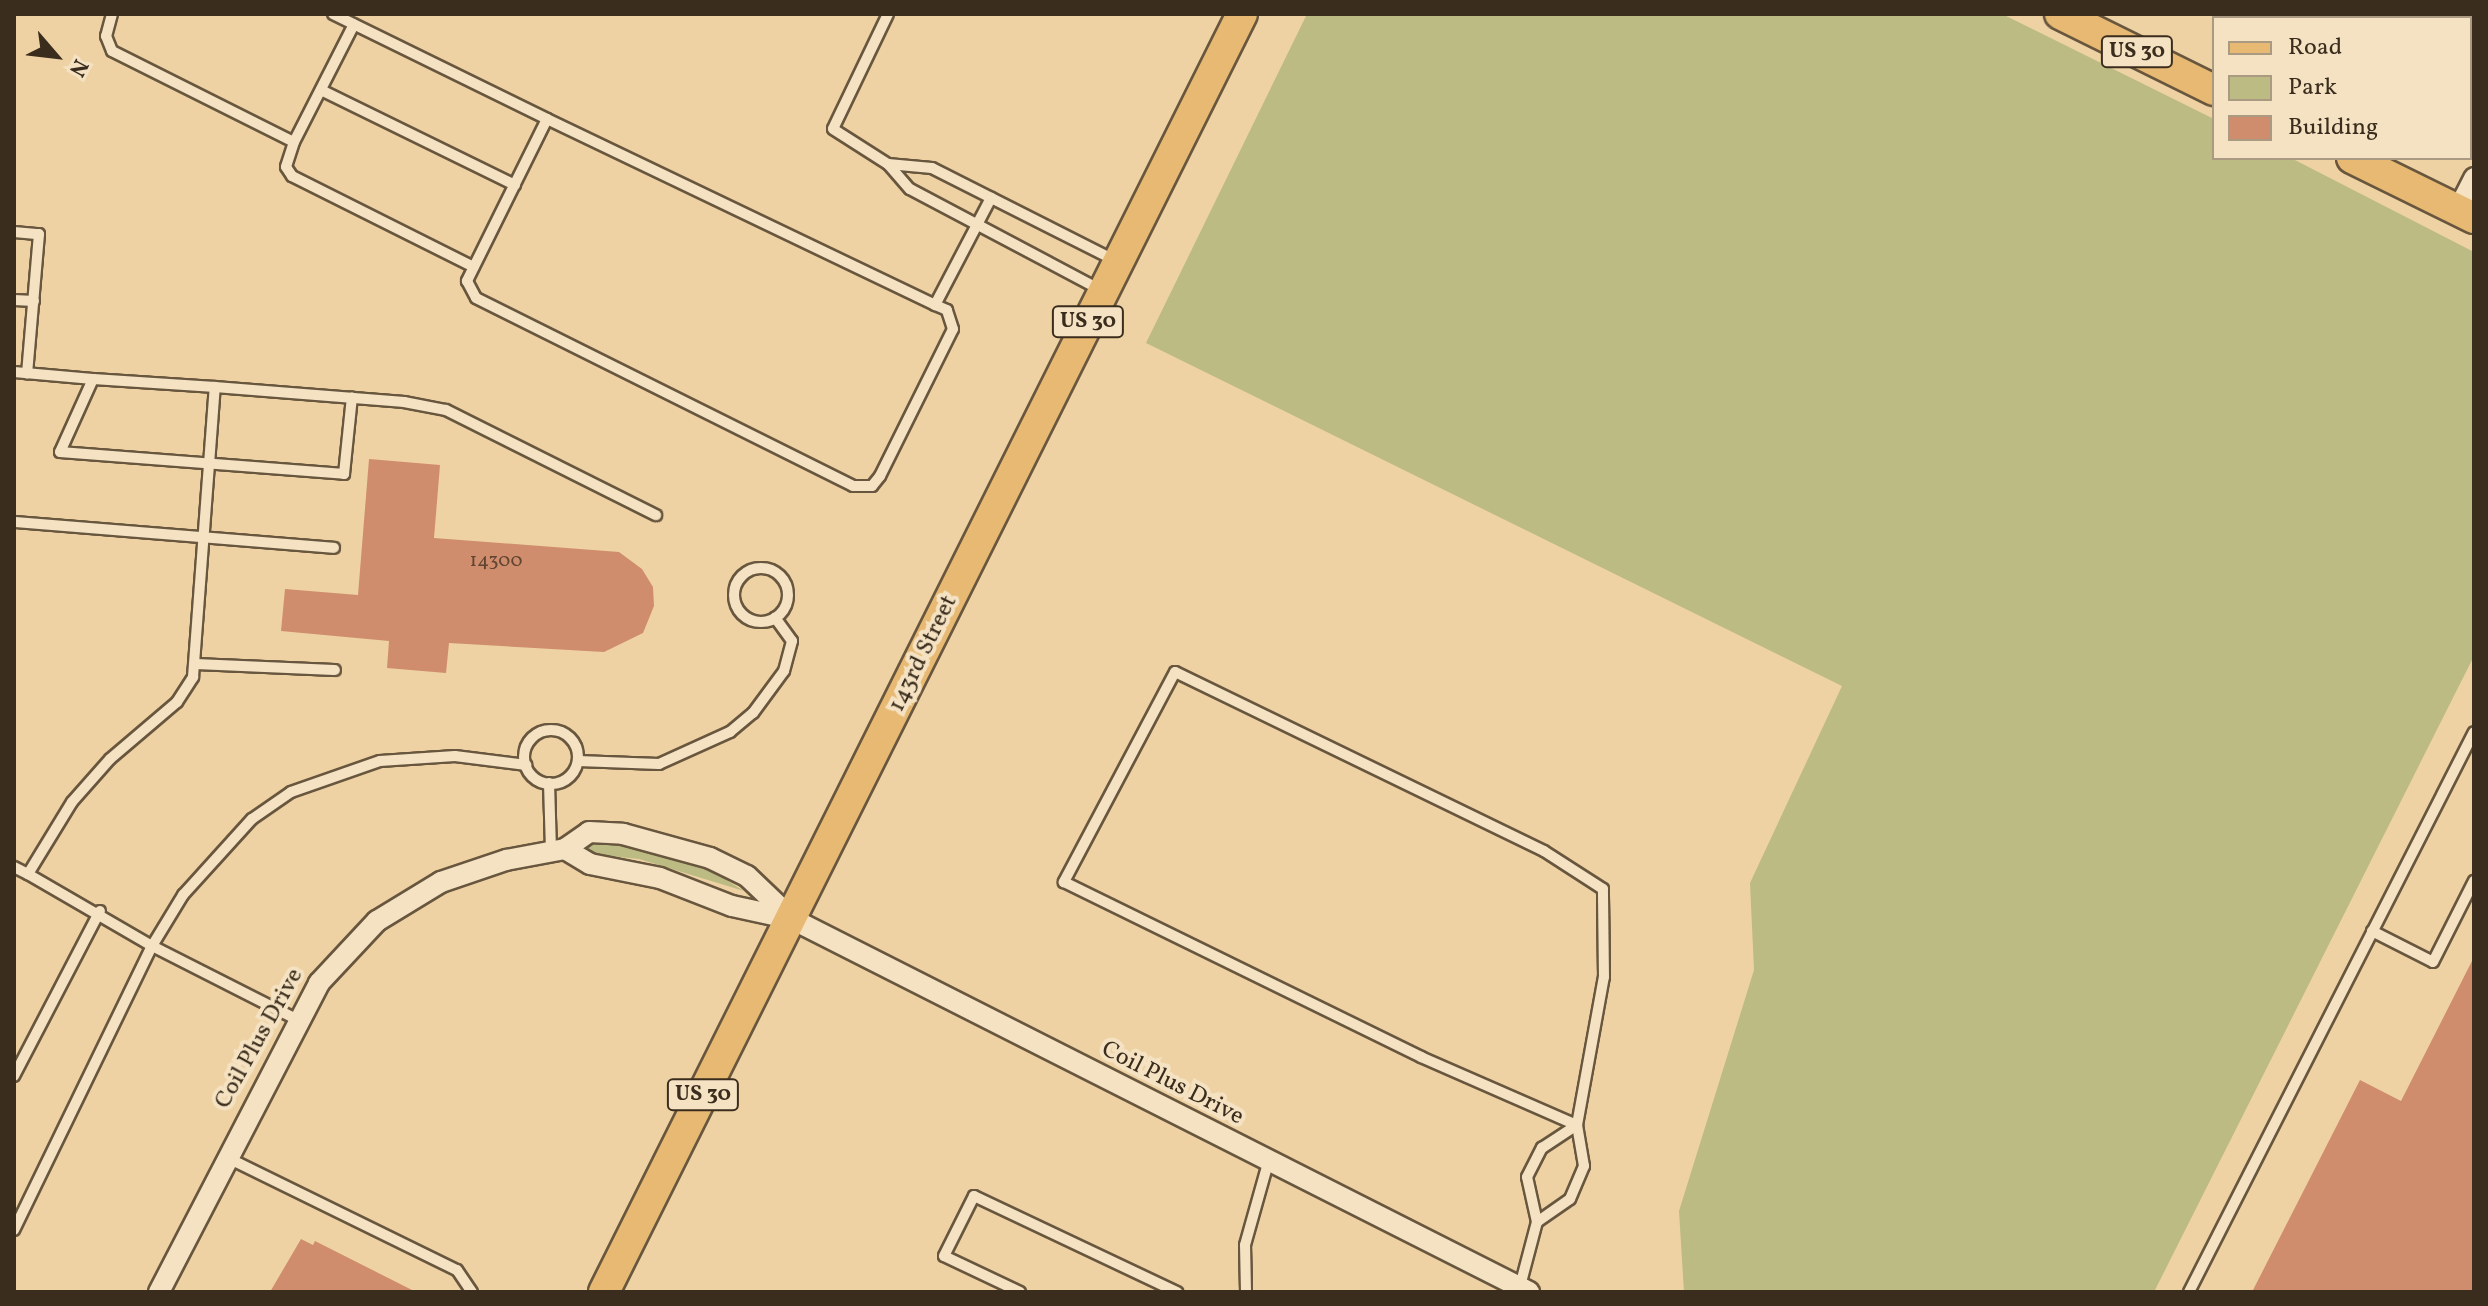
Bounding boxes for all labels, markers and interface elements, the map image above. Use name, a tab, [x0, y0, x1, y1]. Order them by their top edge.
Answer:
north arrow	[16, 16, 96, 96]
legend	[2212, 16, 2472, 160]
text: Road	[2288, 31, 2342, 65]
road number: US 30	[2099, 34, 2175, 70]
text: N	[60, 53, 95, 82]
text: Park	[2288, 71, 2337, 105]
text: Building	[2288, 111, 2378, 145]
road number: US 30	[1050, 304, 1126, 340]
house number: 14300	[469, 549, 523, 573]
street label: 143rd Street	[883, 591, 965, 717]
street label: Coil Plus Drive	[210, 964, 310, 1114]
street label: Coil Plus Drive	[1096, 1036, 1248, 1132]
road number: US 30	[665, 1077, 741, 1113]

